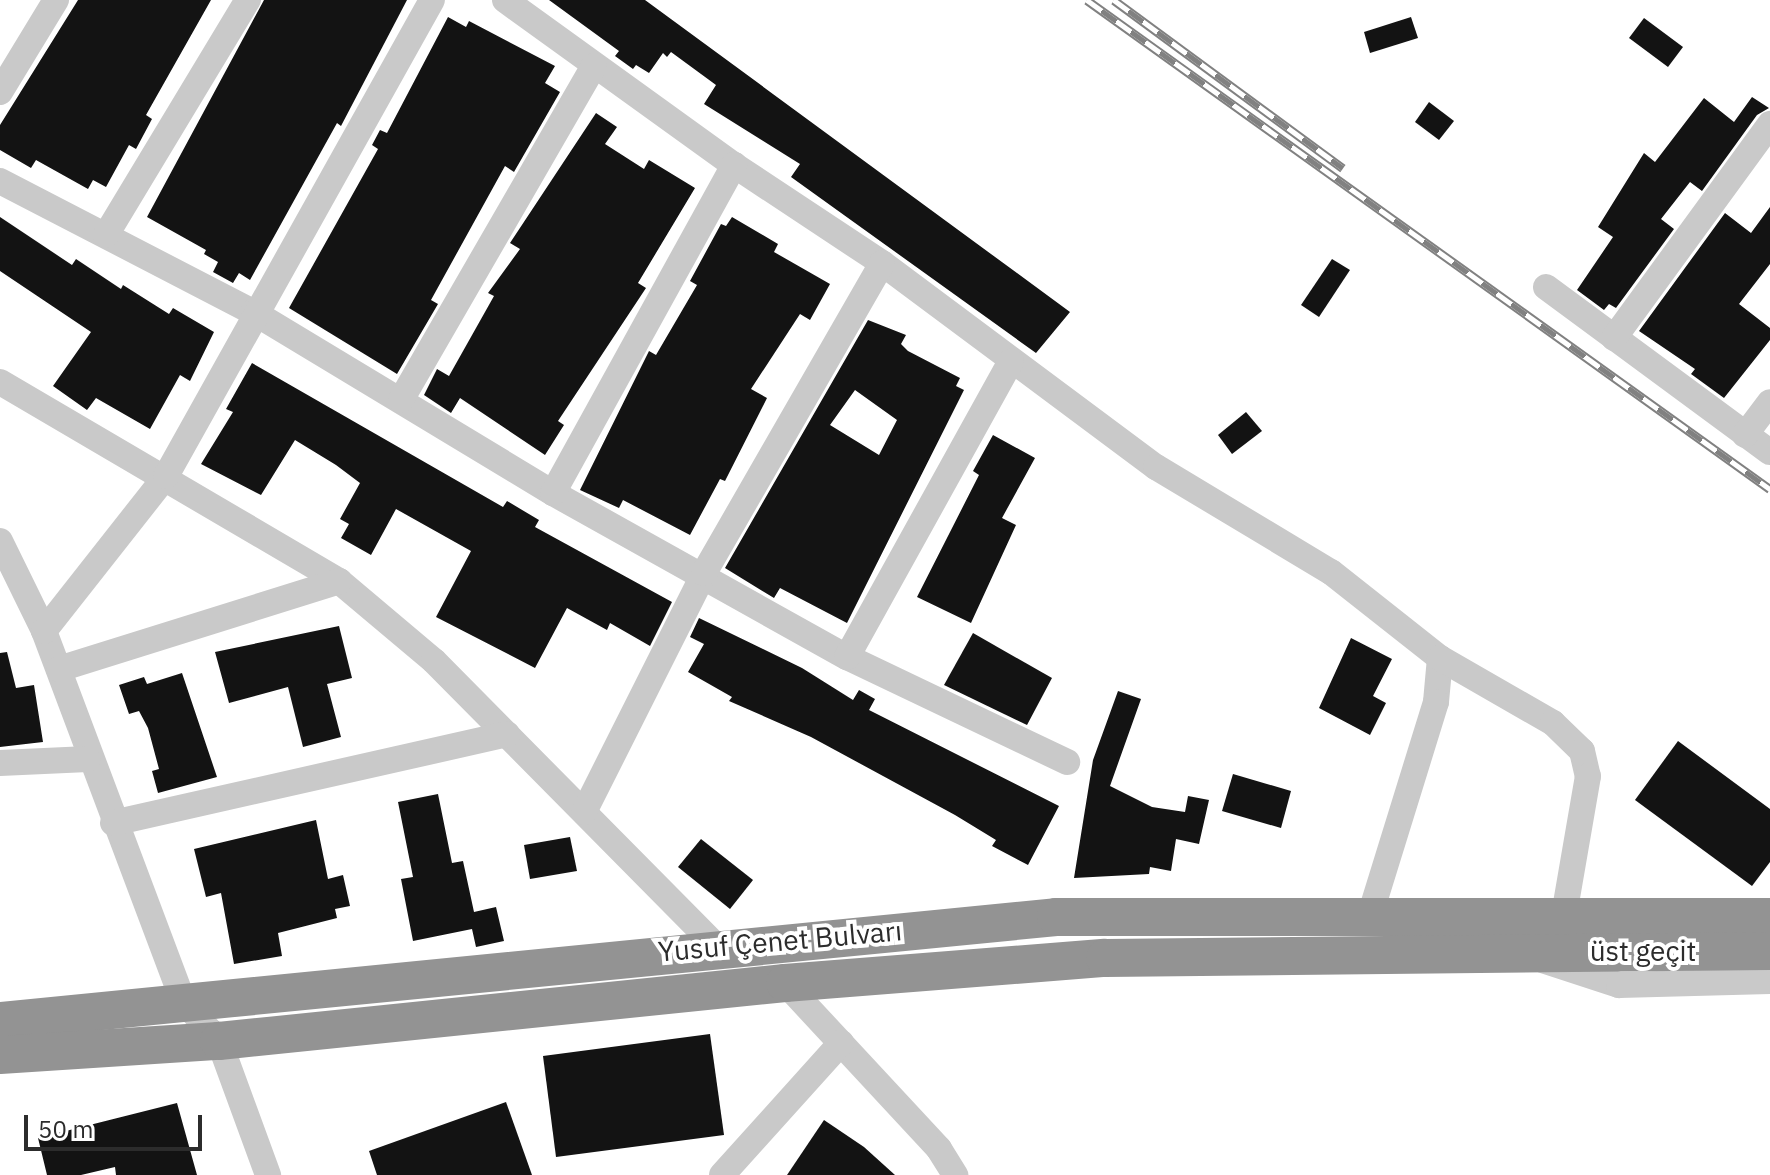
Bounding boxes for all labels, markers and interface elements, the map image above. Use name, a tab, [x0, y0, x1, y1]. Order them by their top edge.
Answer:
street label: Yusuf Çenet Bulvarı	[657, 914, 903, 968]
street label: üst geçit	[1590, 934, 1696, 968]
scale bar	[28, 1099, 206, 1149]
text: 50 m	[38, 1113, 93, 1145]

